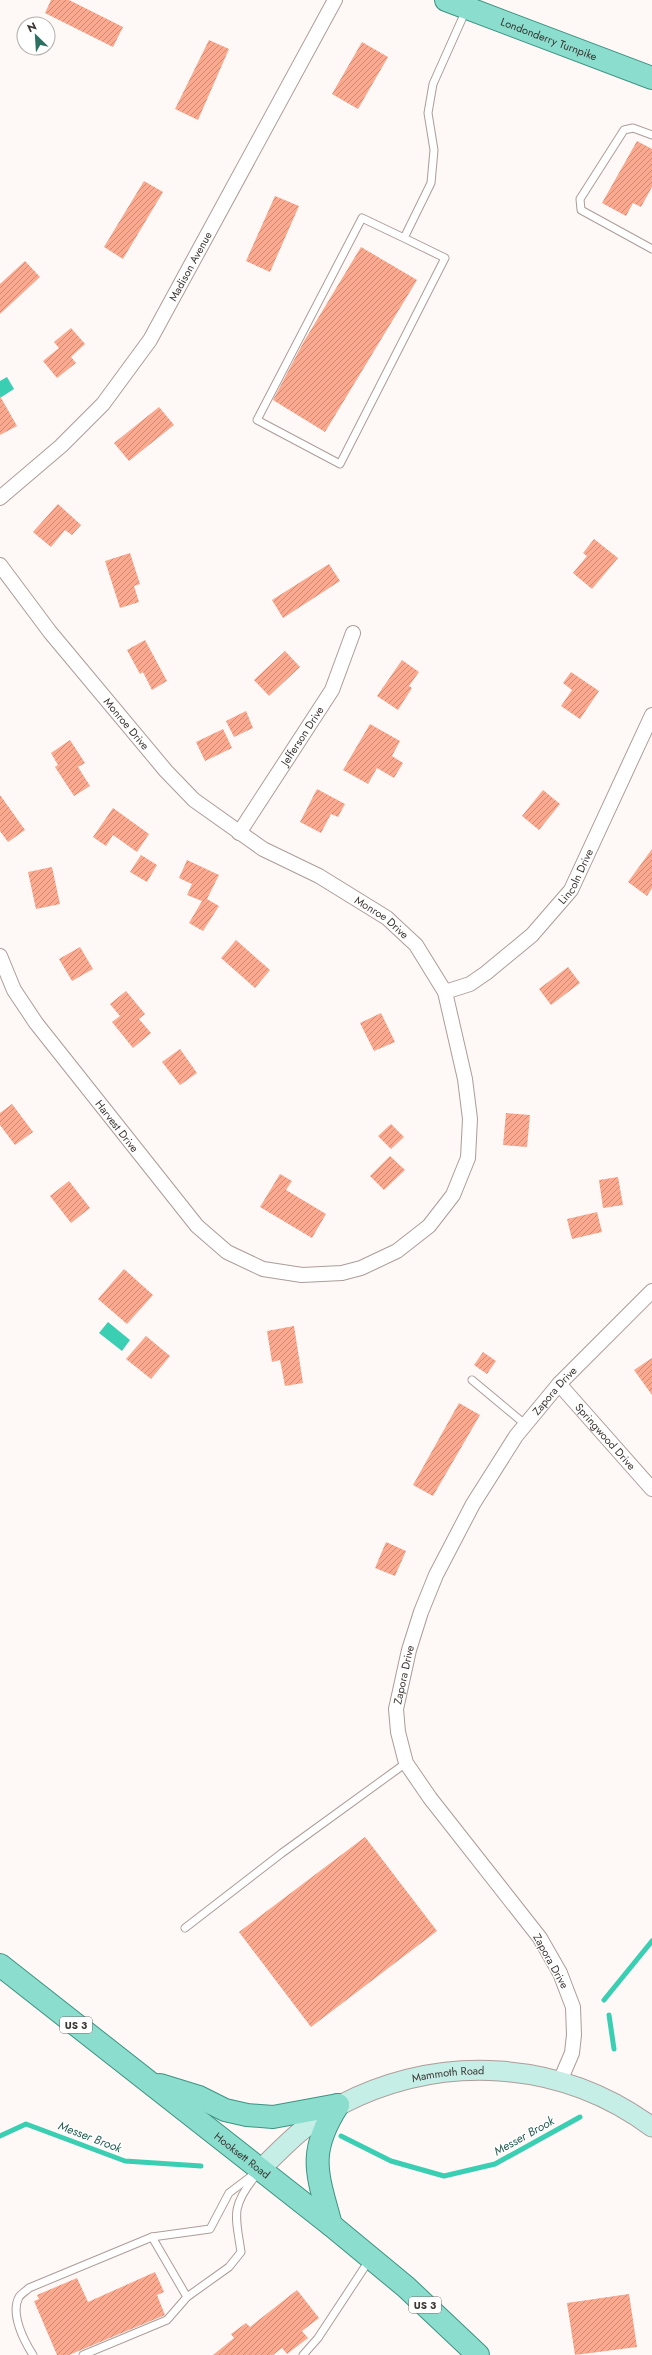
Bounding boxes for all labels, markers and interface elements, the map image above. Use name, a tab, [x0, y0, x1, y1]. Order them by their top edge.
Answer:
street label: Londonderry Turnpike	[498, 13, 600, 65]
north arrow	[16, 16, 56, 56]
text: N	[24, 18, 39, 36]
street label: Madison Avenue	[165, 228, 216, 304]
street label: Monroe Drive	[100, 694, 153, 754]
street label: Jefferson Drive	[276, 703, 328, 770]
street label: Lincoln Drive	[554, 846, 597, 908]
street label: Monroe Drive	[352, 892, 413, 943]
street label: Harvest Drive	[91, 1096, 143, 1156]
street label: Zapora Drive	[528, 1362, 581, 1419]
street label: Springwood Drive	[571, 1399, 640, 1474]
street label: Zapora Drive	[389, 1643, 418, 1706]
street label: Zapora Drive	[529, 1931, 573, 1992]
road number: US 3	[60, 2017, 92, 2033]
street label: Mammoth Road	[410, 2062, 484, 2086]
water label: Messer Brook	[491, 2112, 558, 2160]
water label: Messer Brook	[56, 2117, 125, 2158]
street label: Hooksett Road	[211, 2128, 274, 2182]
road number: US 3	[409, 2297, 441, 2313]

